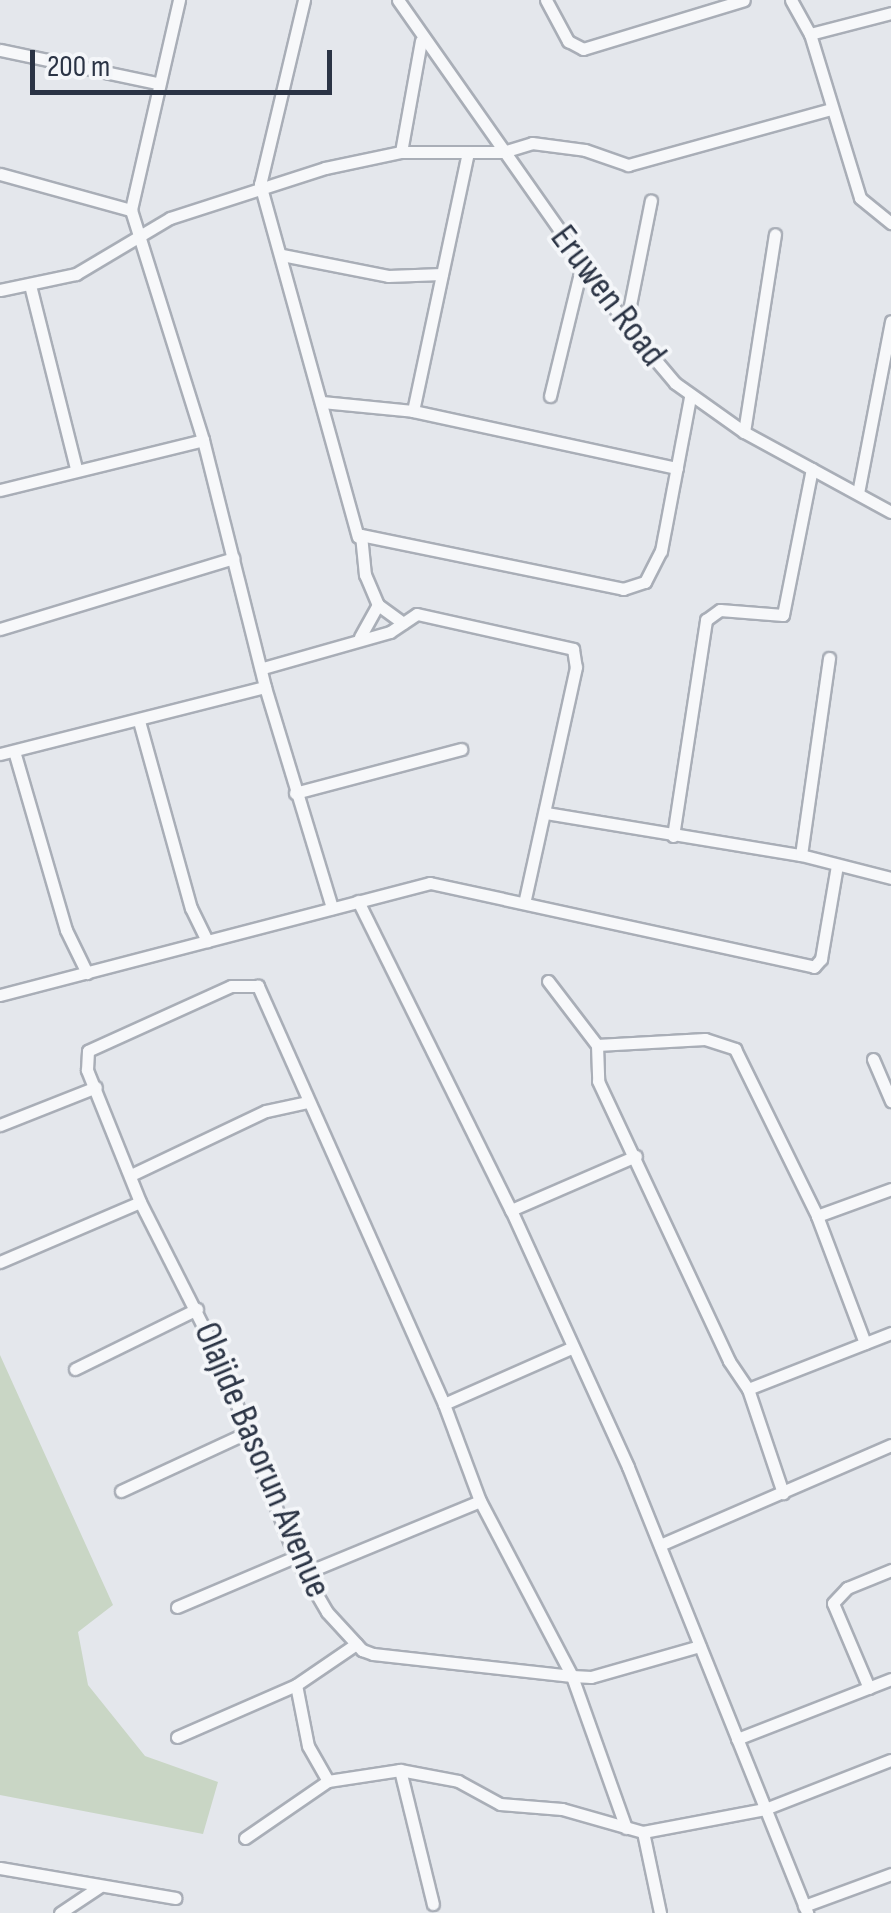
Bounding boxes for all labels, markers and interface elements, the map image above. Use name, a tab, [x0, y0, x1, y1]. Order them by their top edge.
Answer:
scale bar	[35, 30, 338, 92]
text: 200 m	[47, 49, 110, 85]
street label: Eruwen Road	[540, 217, 676, 375]
street label: Olajide Basorun Avenue	[183, 1316, 341, 1604]

